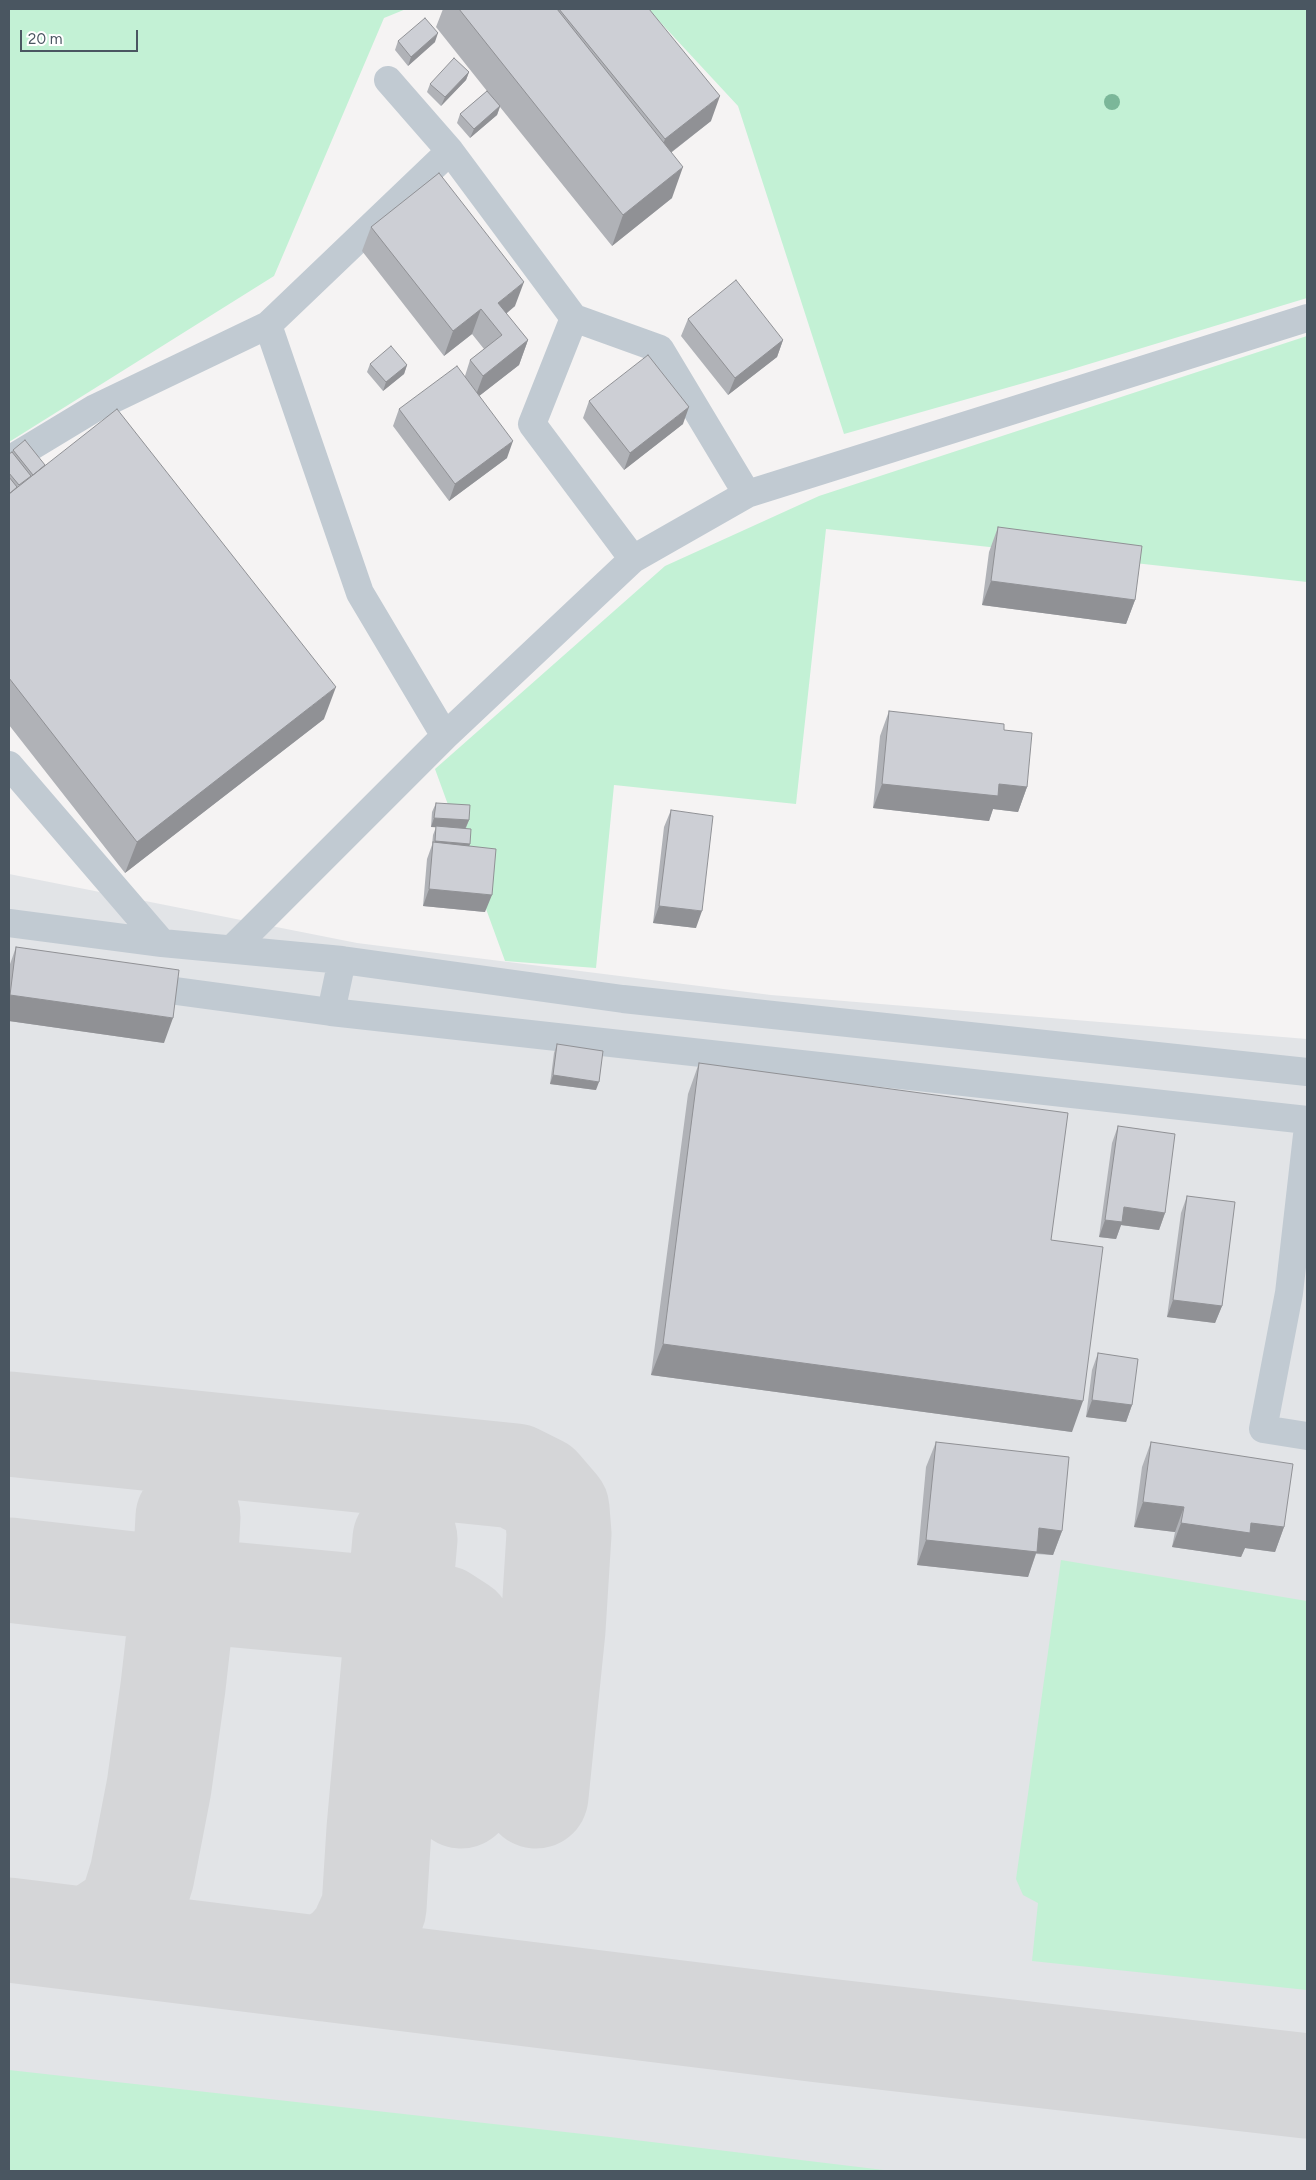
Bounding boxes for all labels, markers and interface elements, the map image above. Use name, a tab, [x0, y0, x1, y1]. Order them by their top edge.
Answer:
scale bar	[22, 20, 140, 52]
text: 20 m	[28, 30, 62, 48]

